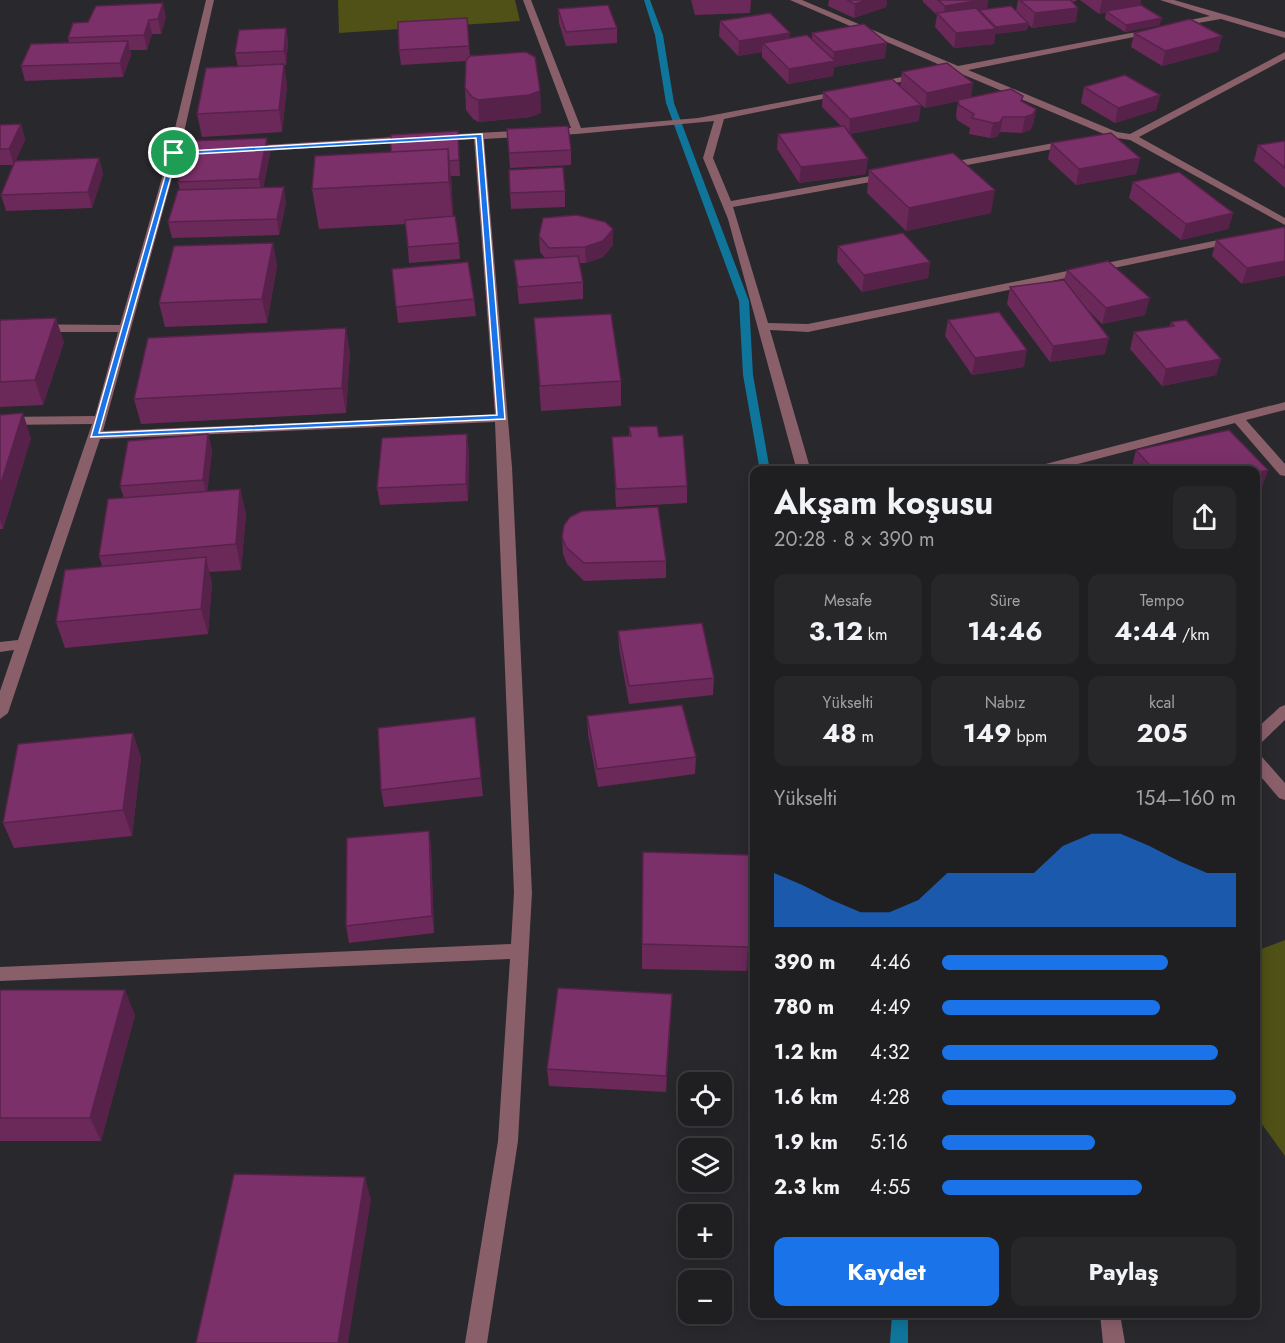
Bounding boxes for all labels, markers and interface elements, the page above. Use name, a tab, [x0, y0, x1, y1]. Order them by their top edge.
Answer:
pin	[148, 127, 199, 178]
icon: arrive	[157, 136, 190, 169]
text: Akşam koşusu	[774, 479, 993, 526]
button: share	[1173, 486, 1236, 549]
text: 20:28 · 8 × 390 m	[774, 525, 935, 554]
text: Mesafe	[824, 589, 872, 612]
text: Süre	[990, 589, 1020, 612]
text: Tempo	[1140, 589, 1184, 612]
text: 3.12	[809, 612, 863, 650]
text: 14:46	[967, 612, 1043, 650]
text: 4:44	[1114, 612, 1177, 650]
text: km	[863, 623, 887, 646]
text: /km	[1177, 623, 1210, 646]
text: Yükselti	[823, 691, 873, 714]
text: Nabız	[985, 691, 1025, 714]
text: kcal	[1149, 691, 1175, 714]
text: 48	[822, 714, 857, 752]
text: 149	[963, 714, 1012, 752]
text: 205	[1136, 714, 1188, 752]
text: m	[857, 725, 874, 748]
text: bpm	[1012, 725, 1047, 748]
text: Yükselti	[774, 784, 837, 813]
text: 154–160 m	[1135, 784, 1236, 813]
text: 390 m	[774, 948, 835, 977]
text: 4:46	[870, 948, 911, 977]
text: 780 m	[774, 993, 834, 1022]
text: 4:49	[870, 993, 911, 1022]
text: 1.2 km	[774, 1038, 838, 1067]
text: 4:32	[870, 1038, 910, 1067]
map controls	[678, 1072, 732, 1324]
button: locate	[678, 1072, 732, 1126]
text: 1.6 km	[774, 1083, 838, 1112]
text: 4:28	[870, 1083, 910, 1112]
text: 1.9 km	[774, 1128, 838, 1157]
text: 5:16	[870, 1128, 908, 1157]
button: layers	[678, 1138, 732, 1192]
text: 2.3 km	[774, 1173, 840, 1202]
text: 4:55	[870, 1173, 910, 1202]
button: +	[678, 1204, 732, 1258]
button: Kaydet	[774, 1237, 999, 1306]
button: Paylaş	[1011, 1237, 1236, 1306]
button: −	[678, 1270, 732, 1324]

